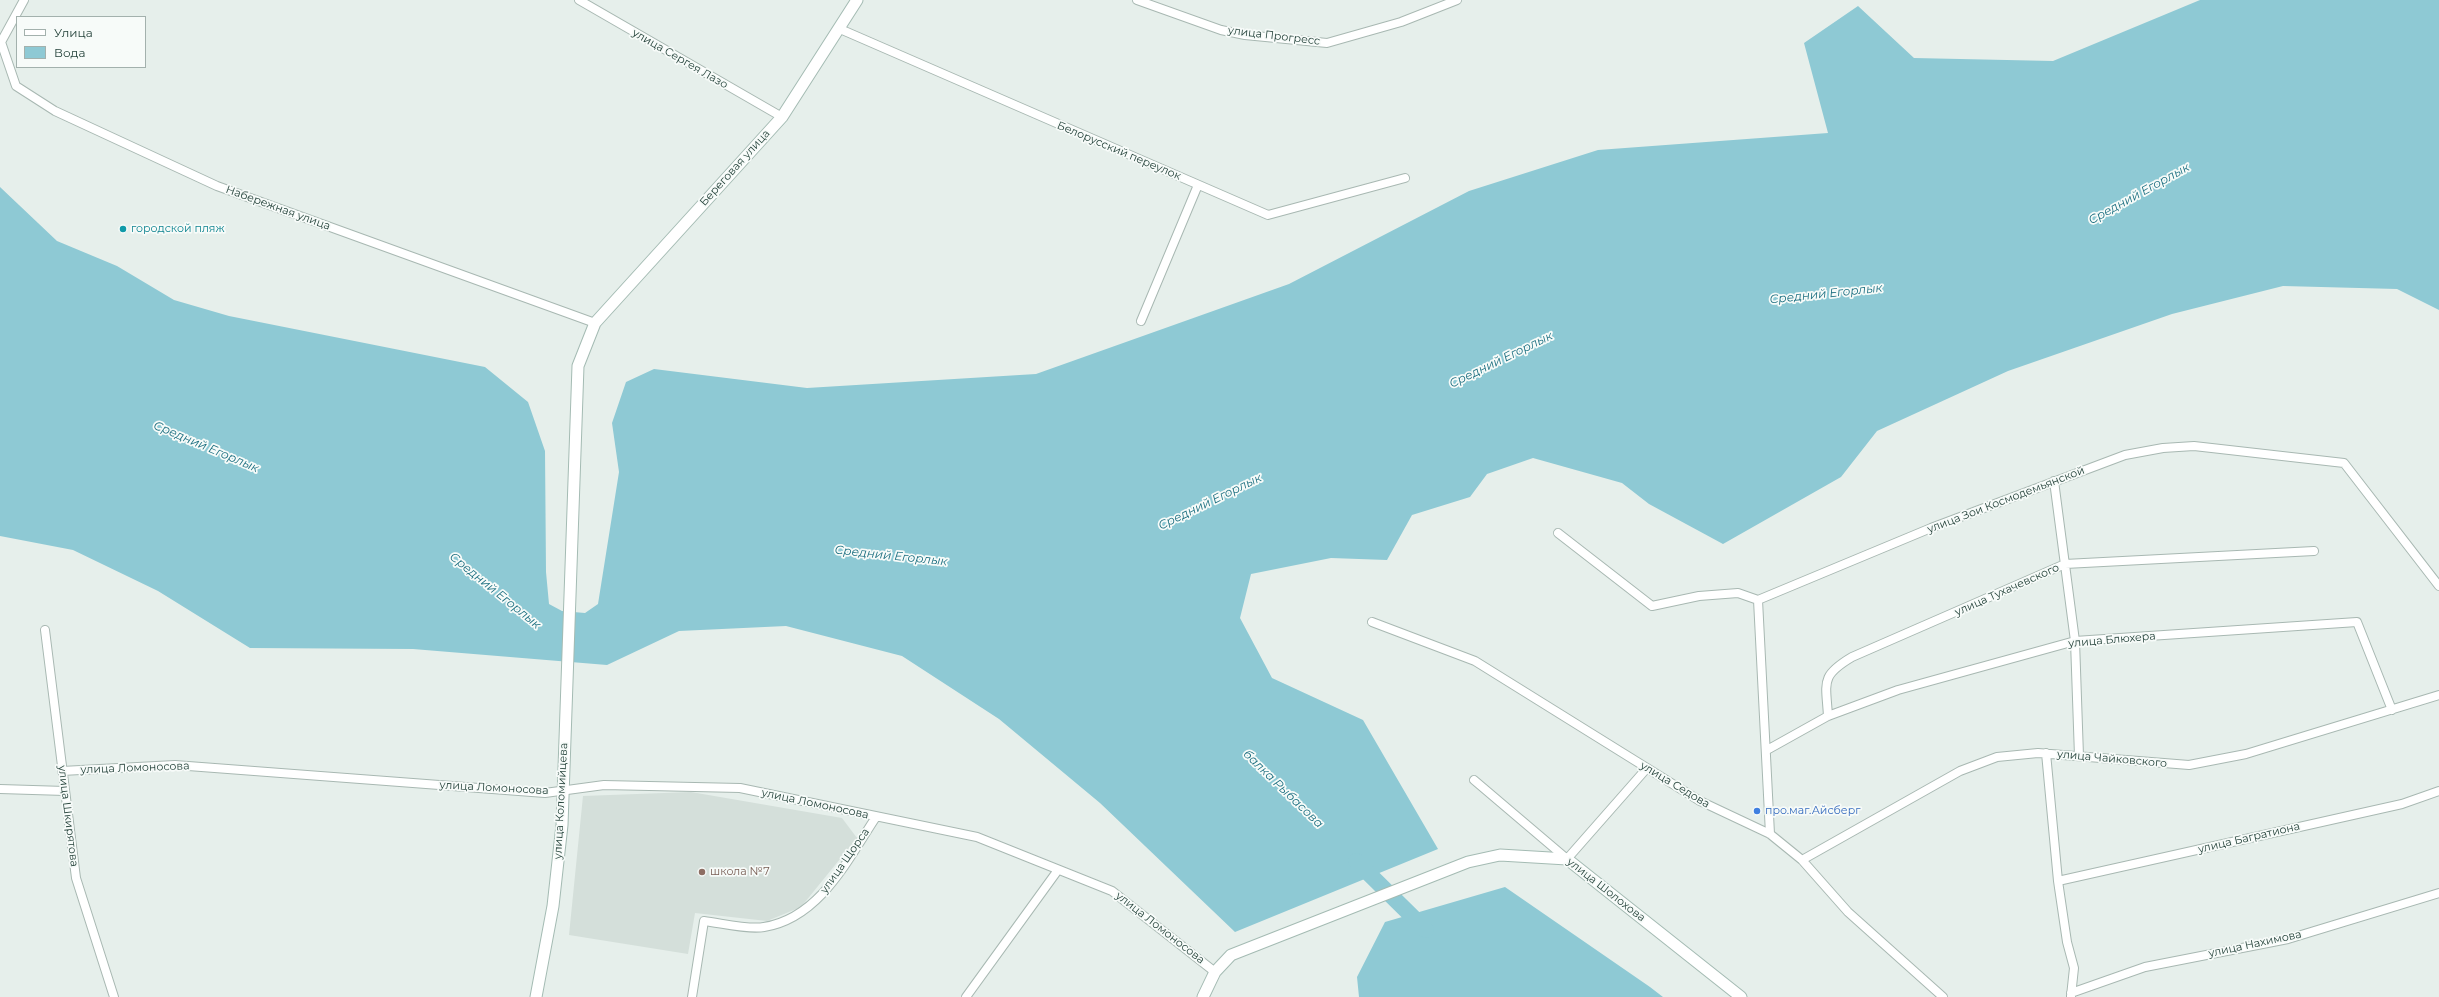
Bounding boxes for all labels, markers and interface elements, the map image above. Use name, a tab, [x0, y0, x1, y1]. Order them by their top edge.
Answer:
legend	[16, 16, 146, 68]
street label: улица Прогресс	[1227, 24, 1321, 48]
text: Улица	[54, 25, 93, 40]
street label: улица Сергея Лазо	[630, 26, 730, 92]
text: Вода	[54, 45, 85, 60]
street label: Белорусский переулок	[1055, 119, 1183, 183]
street label: Береговая улица	[697, 127, 773, 209]
water label: Средний Егорлык	[2086, 160, 2192, 228]
street label: Набережная улица	[224, 183, 332, 233]
place label: городской пляж	[131, 222, 225, 236]
marker: городской пляж	[118, 224, 128, 234]
water label: Средний Егорлык	[1769, 281, 1883, 307]
water label: Средний Егорлык	[1447, 329, 1555, 391]
water label: Средний Егорлык	[151, 418, 261, 476]
street label: улица Зои Космодемьянской	[1926, 464, 2086, 536]
water label: Средний Егорлык	[1156, 471, 1264, 533]
water label: Средний Егорлык	[834, 543, 948, 569]
water label: Средний Егорлык	[446, 550, 544, 632]
street label: улица Тухачевского	[1953, 561, 2061, 619]
street label: улица Блюхера	[2068, 630, 2156, 650]
street label: улица Коломийцева	[551, 742, 571, 860]
water label: балка Рыбасова	[1240, 747, 1326, 831]
street label: улица Чайковского	[2056, 748, 2168, 770]
street label: улица Ломоносова	[80, 759, 190, 777]
street label: улица Седова	[1638, 759, 1712, 811]
street label: улица Шкирятова	[55, 764, 81, 868]
street label: улица Ломоносова	[439, 779, 549, 797]
street label: улица Ломоносова	[760, 786, 870, 822]
place label: про.маг.Айсберг	[1765, 804, 1860, 818]
marker: про.маг.Айсберг	[1752, 806, 1762, 816]
street label: улица Багратиона	[2197, 820, 2301, 856]
street label: улица Щорса	[818, 826, 872, 896]
street label: улица Шолохова	[1564, 855, 1648, 925]
place label: школа №7	[710, 865, 770, 879]
marker: школа №7	[697, 867, 707, 877]
street label: улица Ломоносова	[1113, 889, 1207, 967]
street label: улица Нахимова	[2207, 928, 2303, 960]

